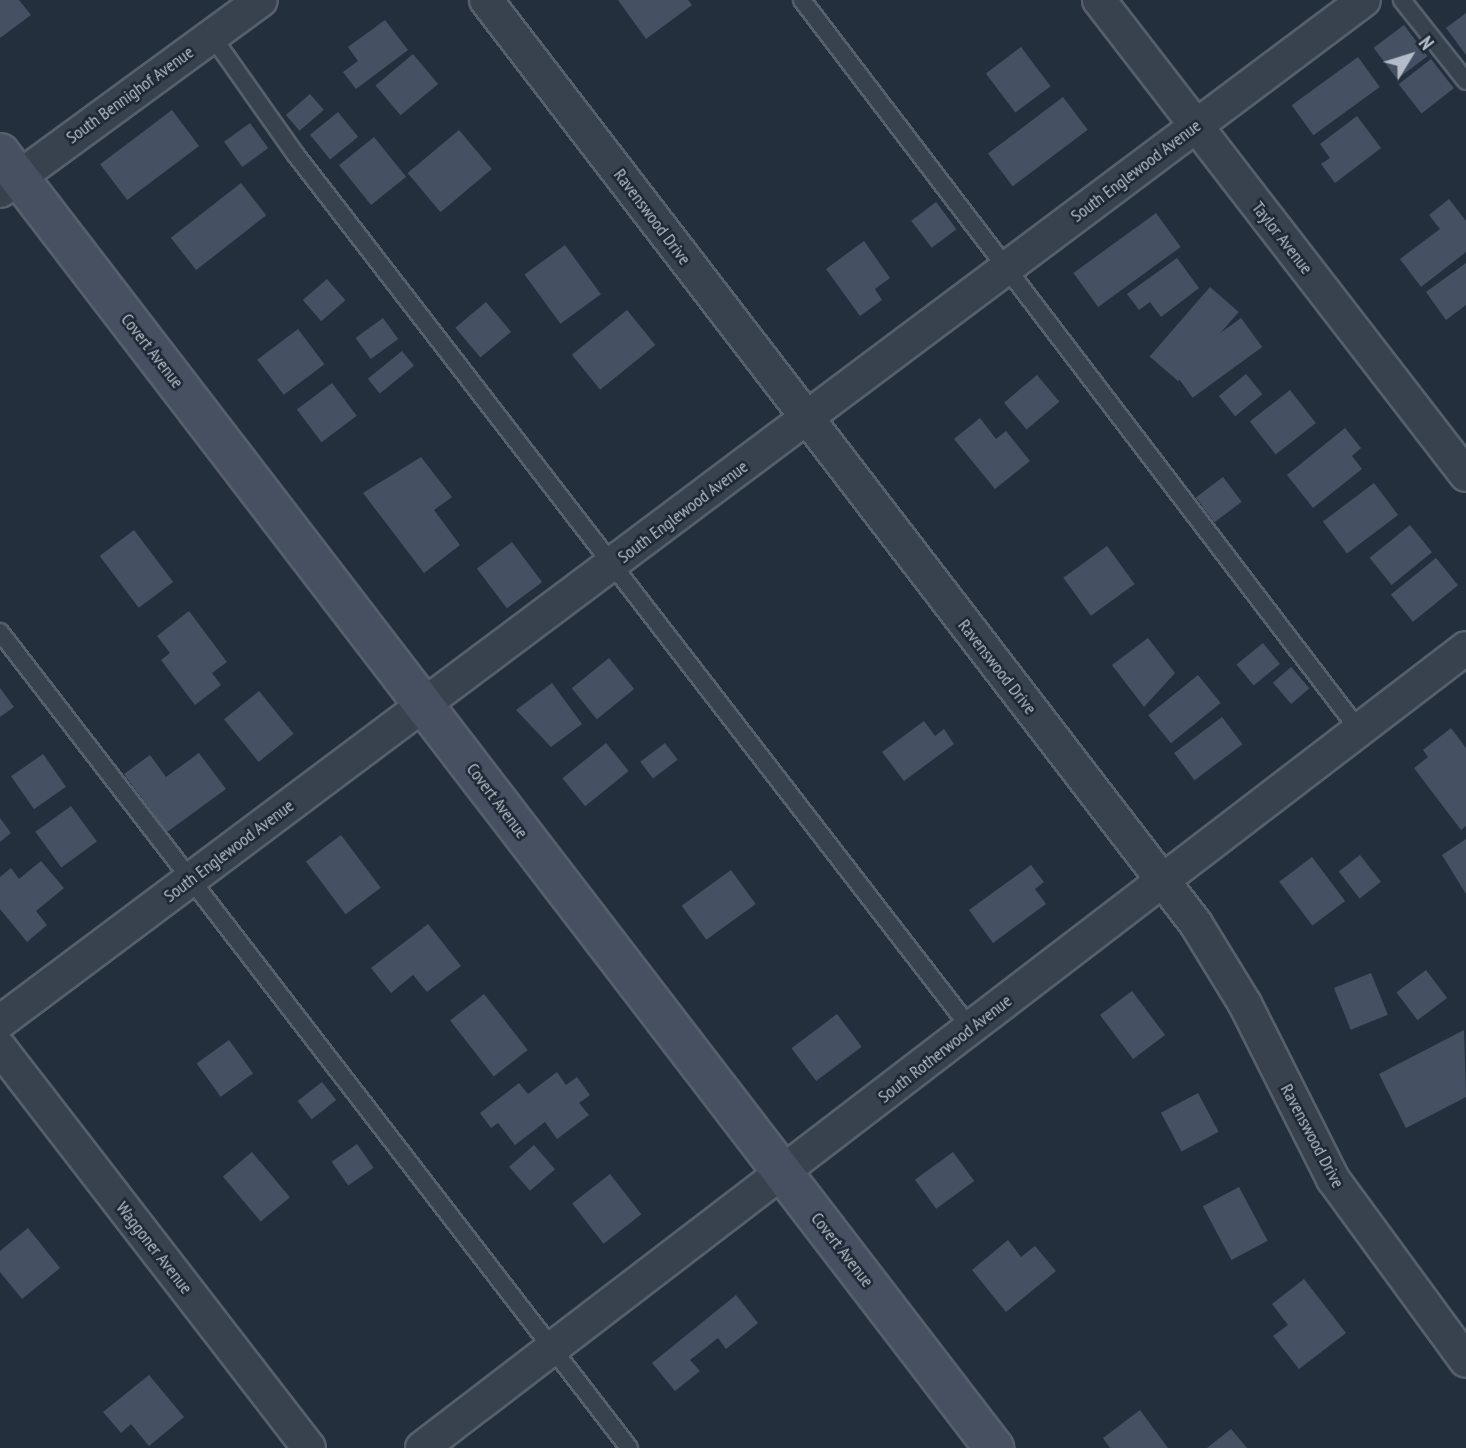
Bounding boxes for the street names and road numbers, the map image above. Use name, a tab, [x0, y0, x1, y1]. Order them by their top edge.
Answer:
street label: South Bennighof Avenue	[62, 41, 198, 149]
street label: South Englewood Avenue	[1066, 115, 1206, 227]
street label: Ravenswood Drive	[609, 165, 695, 269]
street label: Taylor Avenue	[1247, 197, 1317, 279]
street label: Covert Avenue	[116, 309, 188, 393]
street label: South Englewood Avenue	[613, 456, 753, 568]
street label: Ravenswood Drive	[953, 615, 1041, 719]
street label: Covert Avenue	[461, 759, 533, 843]
street label: South Englewood Avenue	[159, 795, 299, 907]
street label: South Rotherwood Avenue	[874, 990, 1016, 1108]
street label: Ravenswood Drive	[1276, 1080, 1348, 1192]
street label: Waggoner Avenue	[111, 1197, 197, 1299]
street label: Covert Avenue	[806, 1208, 878, 1292]

